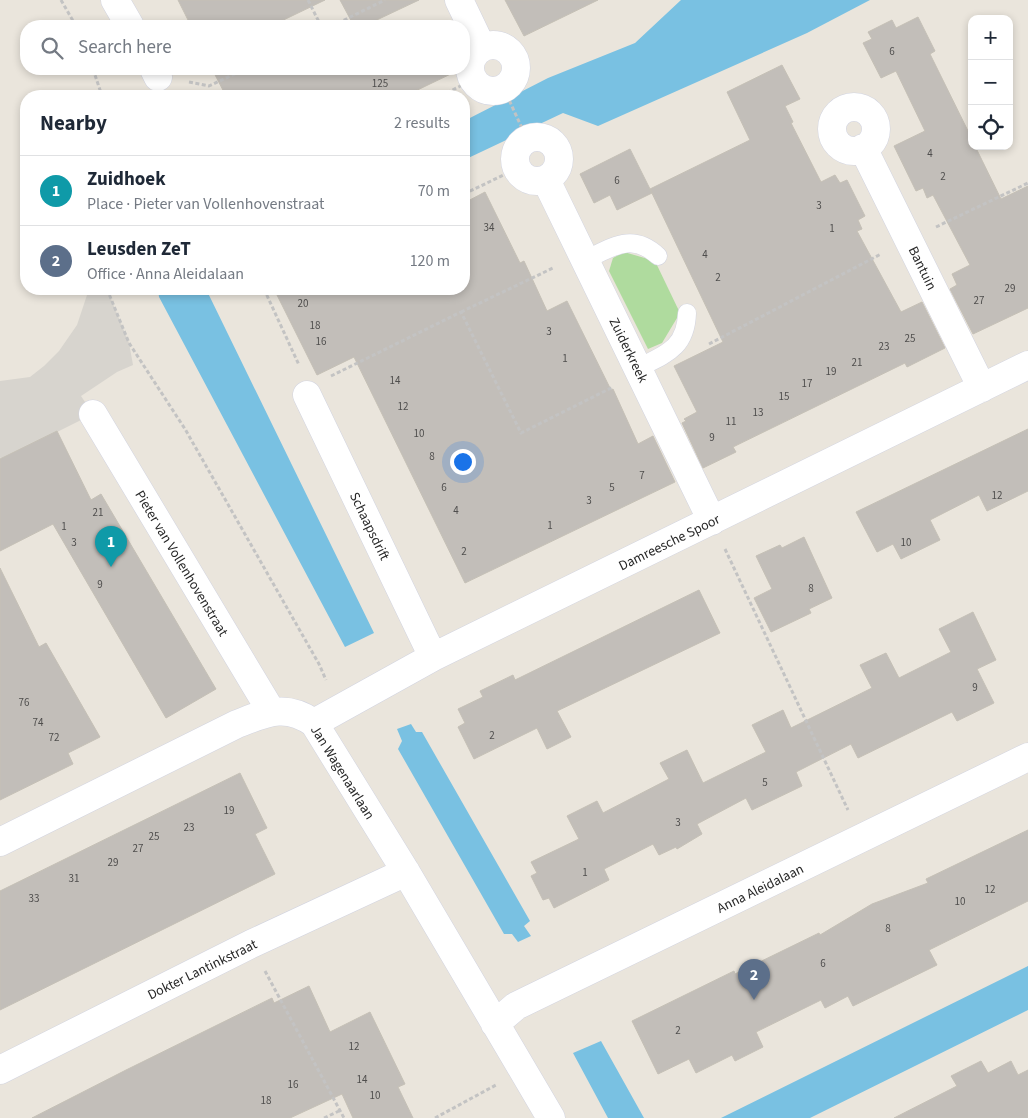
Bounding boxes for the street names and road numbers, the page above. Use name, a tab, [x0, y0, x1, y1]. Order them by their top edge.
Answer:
street label: Bantuin	[903, 243, 941, 294]
street label: Zuiderkreek	[604, 314, 653, 386]
street label: Pieter van Vollenhovenstraat	[130, 487, 233, 641]
street label: Schaapsdrift	[344, 489, 395, 564]
street label: Damreesche Spoor	[615, 510, 724, 576]
street label: Jan Wagenaarlaan	[305, 722, 379, 824]
street label: Anna Aleidalaan	[714, 859, 807, 919]
street label: Dokter Lantinkstraat	[144, 935, 261, 1005]

